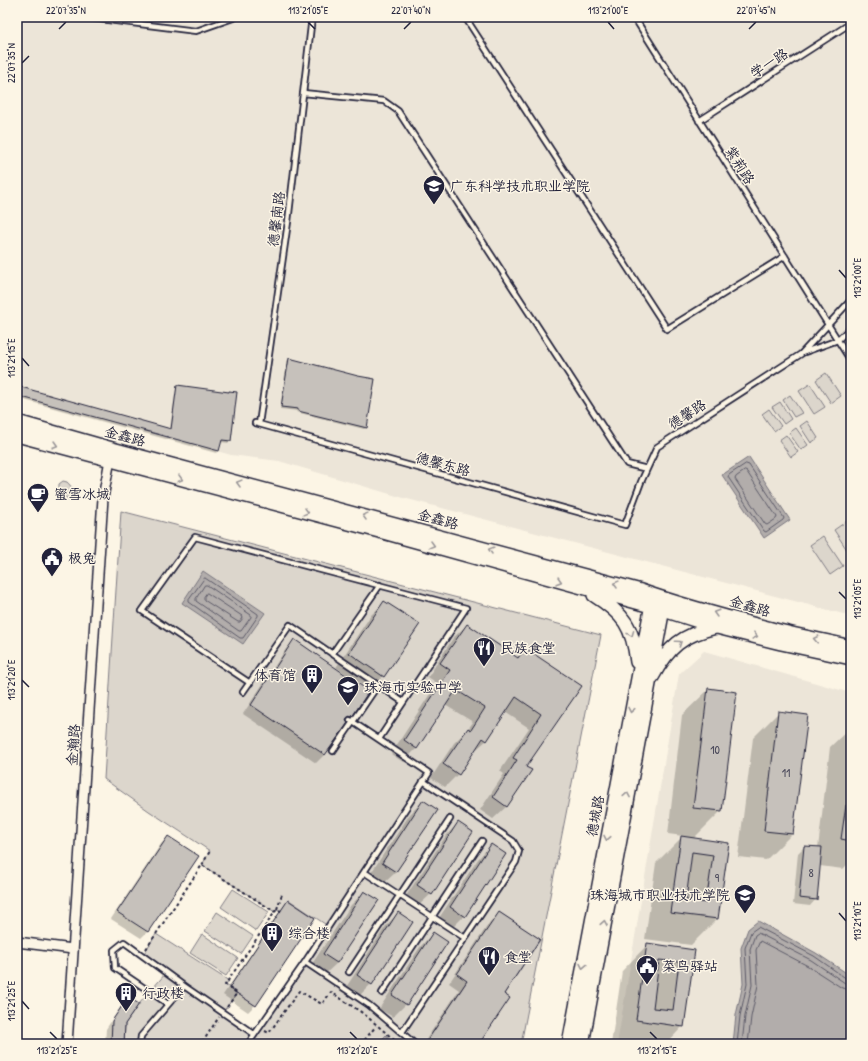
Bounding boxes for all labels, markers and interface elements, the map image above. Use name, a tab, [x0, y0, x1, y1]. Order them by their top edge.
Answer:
text: 22°07'35"N	[46, 4, 86, 17]
text: 113°21'05"E	[288, 4, 329, 17]
text: 22°07'40"N	[391, 4, 431, 17]
text: 113°21'00"E	[588, 4, 629, 17]
text: 22°07'45"N	[736, 4, 776, 17]
text: 22°07'35"N	[5, 43, 18, 83]
street label: 学一路	[746, 43, 792, 82]
street label: 紫荊路	[721, 142, 760, 188]
school or university icon: 广东科学技术职业学院	[421, 173, 447, 206]
place label: 广东科学技术职业学院	[450, 176, 590, 195]
street label: 德馨南路	[263, 190, 288, 248]
text: 113°21'00"E	[851, 257, 864, 298]
text: 113°21'15"E	[5, 338, 18, 378]
street label: 德馨路	[664, 394, 710, 433]
street label: 金鑫路	[102, 421, 148, 450]
one-way arrow	[51, 441, 58, 449]
street label: 德馨东路	[414, 447, 473, 480]
one-way arrow	[176, 474, 183, 483]
one-way arrow	[236, 479, 243, 488]
cafe icon: 蜜雪冰城	[25, 481, 51, 514]
place label: 蜜雪冰城	[54, 484, 110, 503]
street label: 金鑫路	[415, 504, 461, 533]
one-way arrow	[302, 507, 309, 516]
one-way arrow	[362, 512, 369, 521]
one-way arrow	[428, 541, 435, 549]
public building icon: 极兔	[39, 545, 65, 578]
one-way arrow	[487, 546, 494, 555]
place label: 极兔	[68, 548, 96, 567]
one-way arrow	[556, 576, 563, 585]
text: 113°21'05"E	[851, 578, 864, 619]
one-way arrow	[613, 580, 620, 589]
street label: 金鑫路	[727, 591, 773, 620]
one-way arrow	[713, 609, 720, 618]
one-way arrow	[627, 630, 635, 637]
one-way arrow	[752, 632, 758, 640]
restaurant icon: 民族食堂	[471, 635, 497, 668]
one-way arrow	[813, 635, 819, 643]
place label: 民族食堂	[500, 638, 556, 657]
one-way arrow	[674, 641, 681, 648]
text: 113°21'20"E	[5, 659, 18, 700]
building icon: 体育馆	[299, 662, 325, 695]
place label: 体育馆	[254, 665, 296, 684]
school or university icon: 珠海市实验中学	[335, 674, 361, 707]
place label: 珠海市实验中学	[364, 677, 462, 696]
one-way arrow	[628, 707, 636, 713]
street label: 金瀚路	[62, 723, 83, 767]
house number: 10	[710, 741, 720, 758]
house number: 11	[782, 764, 790, 781]
one-way arrow	[622, 792, 631, 798]
street label: 德城路	[581, 793, 608, 838]
one-way arrow	[604, 835, 612, 841]
house number: 8	[808, 864, 814, 881]
house number: 9	[715, 869, 720, 886]
school or university icon: 珠海城市职业技术学院	[732, 882, 758, 915]
place label: 珠海城市职业技术学院	[590, 885, 730, 904]
text: 113°21'10"E	[851, 901, 864, 941]
building icon: 综合楼	[259, 920, 285, 953]
one-way arrow	[599, 920, 607, 926]
place label: 综合楼	[288, 923, 330, 942]
restaurant icon: 食堂	[476, 944, 502, 977]
place label: 食堂	[504, 947, 532, 966]
public building icon: 菜鸟驿站	[634, 953, 660, 986]
place label: 菜鸟驿站	[662, 956, 718, 975]
one-way arrow	[579, 963, 588, 969]
text: 113°21'25"E	[5, 980, 18, 1021]
building icon: 行政楼	[113, 980, 139, 1013]
place label: 行政楼	[142, 983, 184, 1002]
text: 113°21'25"E	[37, 1044, 78, 1057]
text: 113°21'20"E	[337, 1044, 378, 1057]
text: 113°21'15"E	[637, 1044, 677, 1057]

